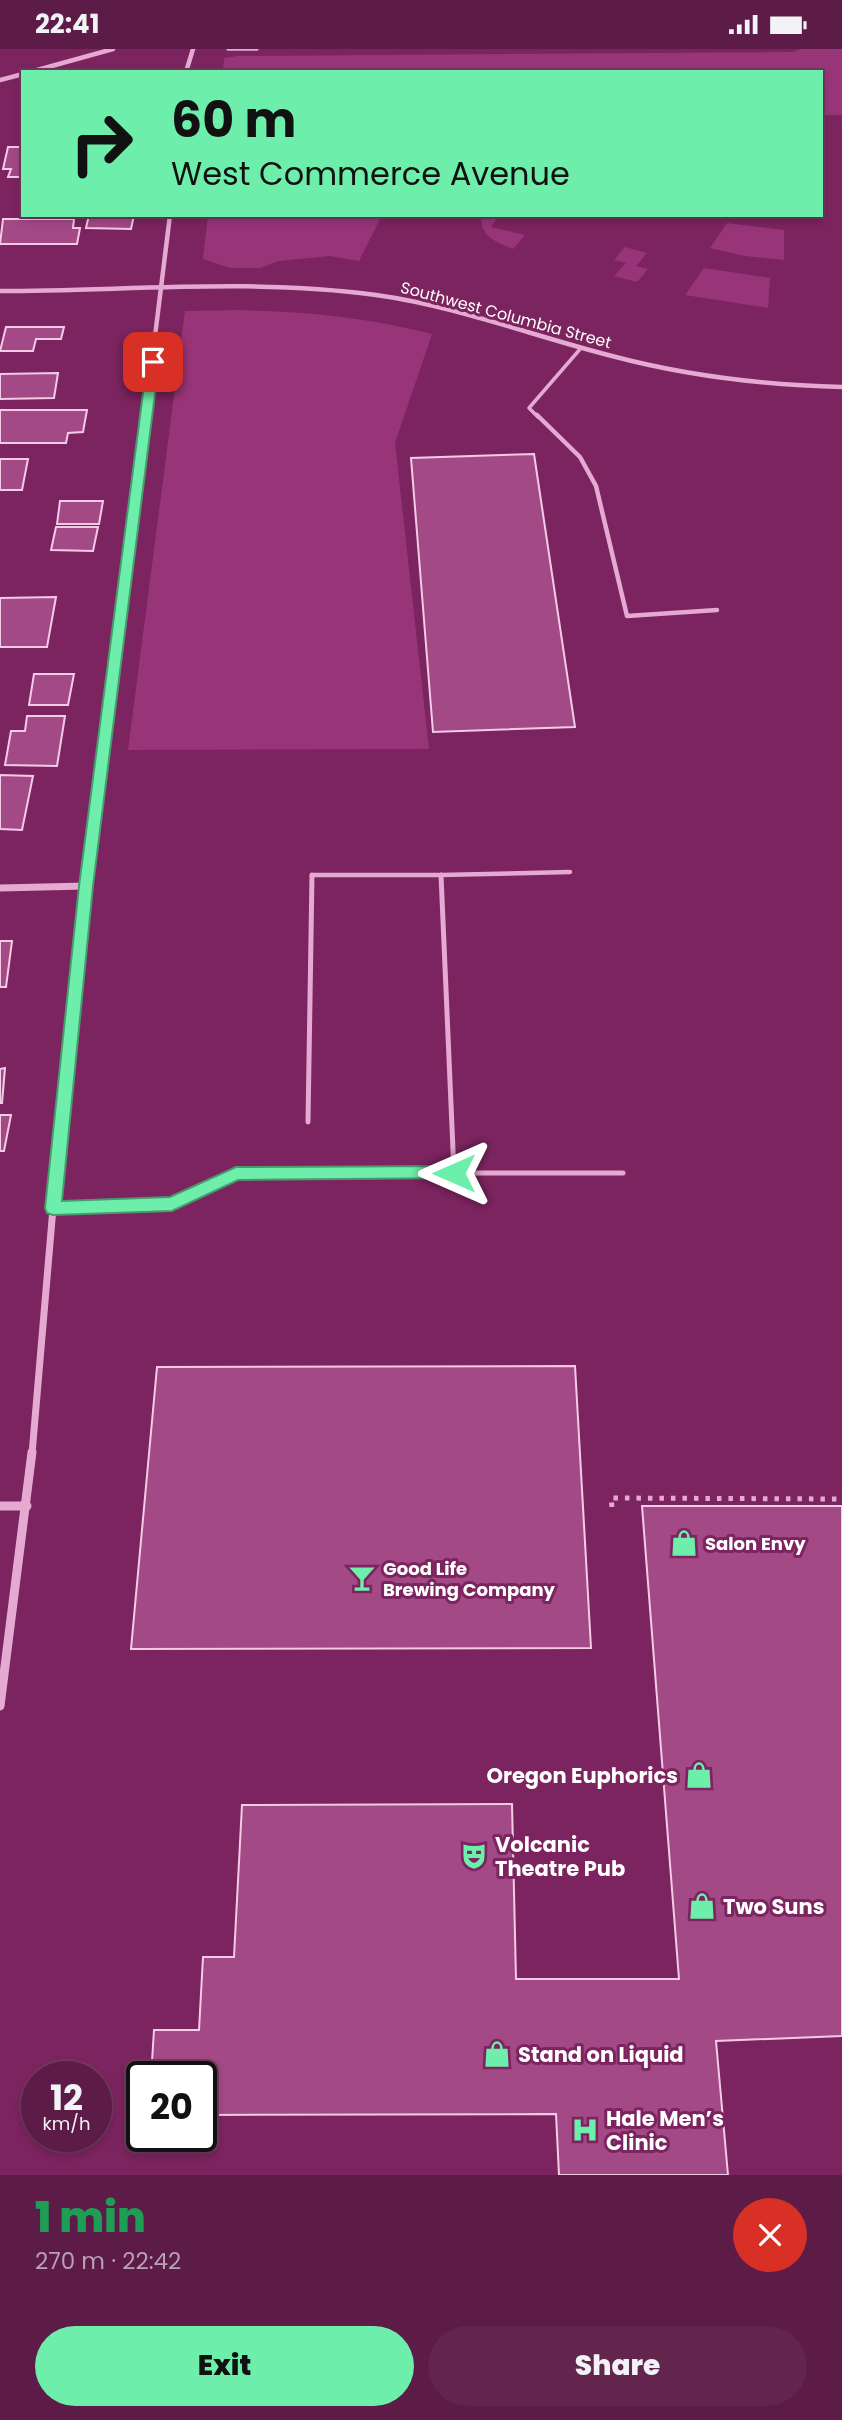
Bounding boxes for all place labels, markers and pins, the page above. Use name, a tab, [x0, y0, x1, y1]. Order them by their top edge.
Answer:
pin	[123, 332, 183, 392]
shop icon: Salon Envy	[669, 1528, 699, 1558]
place label: Salon Envy	[705, 1531, 806, 1556]
place label: Good Life Brewing Company	[383, 1556, 556, 1602]
bar icon: Good Life Brewing Company	[347, 1563, 377, 1593]
shop icon: Oregon Euphorics	[684, 1760, 714, 1790]
place label: Oregon Euphorics	[486, 1761, 678, 1790]
place label: Volcanic Theatre Pub	[495, 1830, 625, 1883]
theatre icon: Volcanic Theatre Pub	[459, 1841, 489, 1871]
shop icon: Two Suns	[687, 1891, 717, 1921]
place label: Two Suns	[723, 1892, 824, 1921]
shop icon: Stand on Liquid	[482, 2039, 512, 2069]
place label: Stand on Liquid	[518, 2040, 684, 2069]
place label: Hale Men’s Clinic	[606, 2104, 724, 2157]
hospital icon: Hale Men’s Clinic	[570, 2115, 600, 2145]

